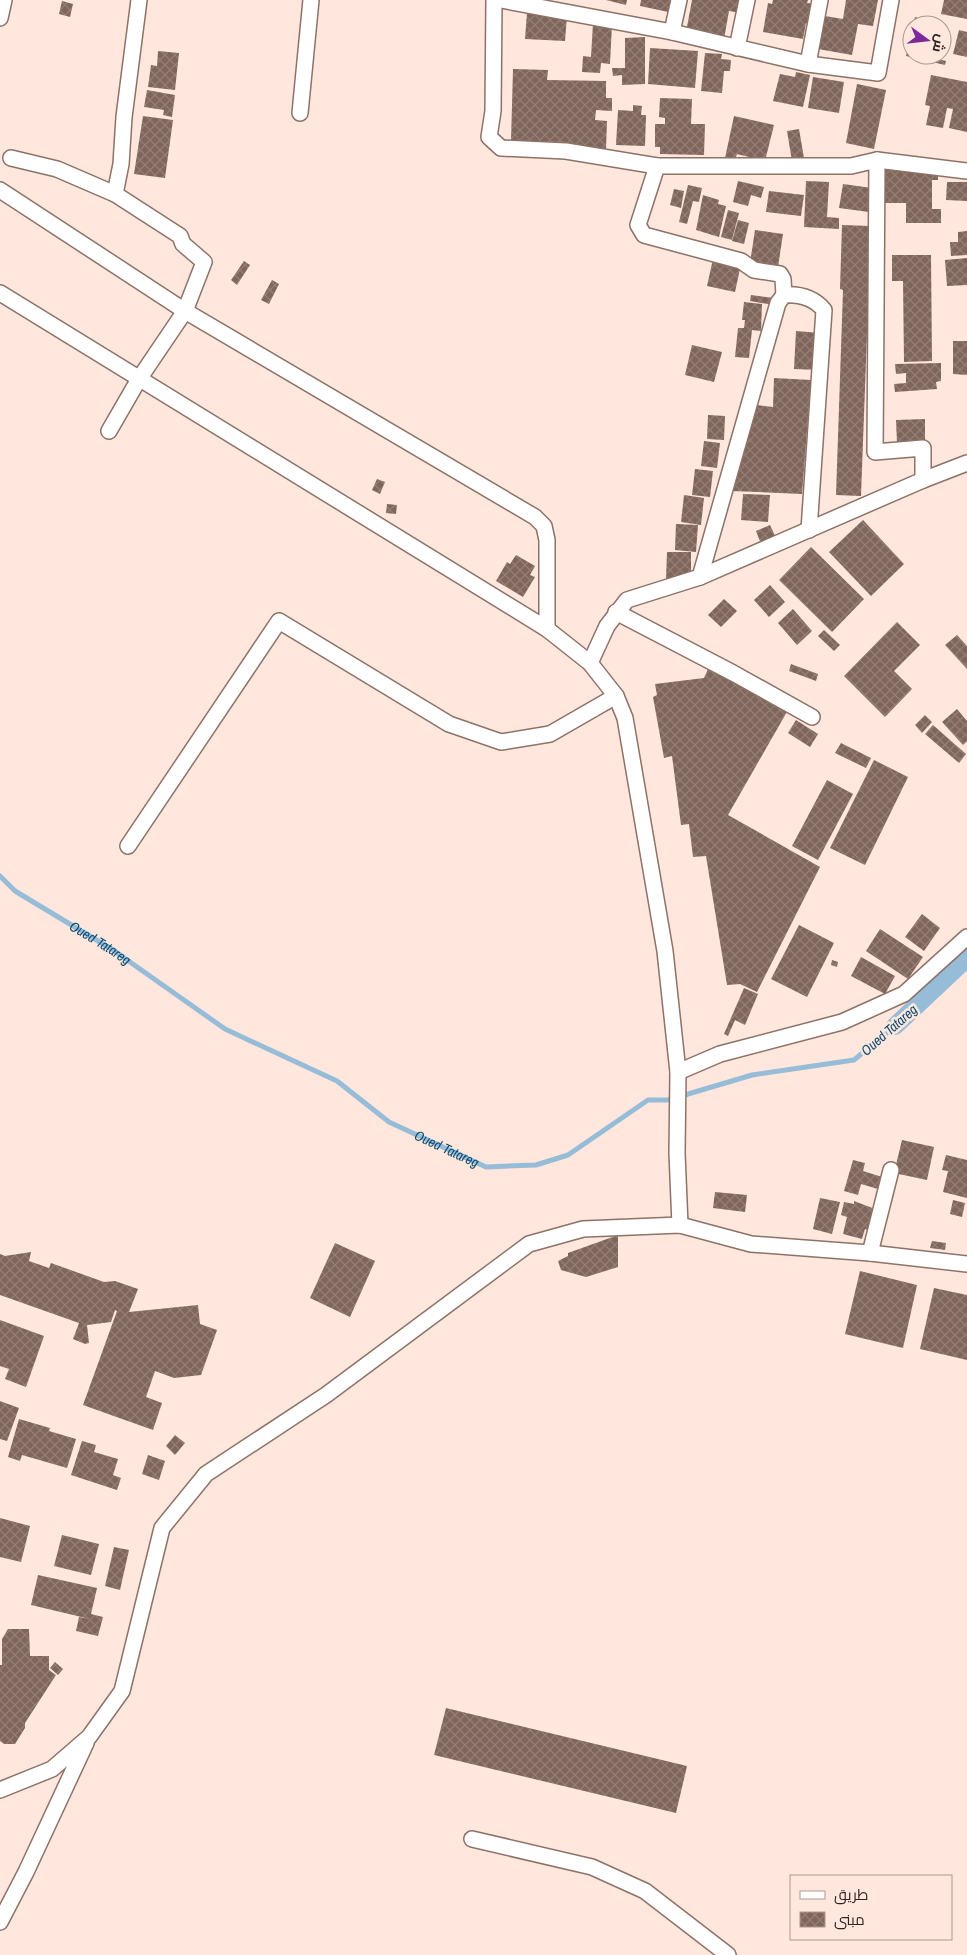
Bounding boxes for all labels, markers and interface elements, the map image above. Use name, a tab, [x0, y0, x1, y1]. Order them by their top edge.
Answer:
north arrow	[902, 15, 952, 65]
text: ش	[929, 32, 951, 54]
water label: Oued Tatareg	[66, 917, 135, 969]
water label: Oued Tatareg	[857, 1000, 921, 1059]
water label: Oued Tatareg	[412, 1126, 482, 1172]
legend	[790, 1875, 952, 1940]
text: طريق	[834, 1884, 868, 1905]
text: مبنى	[834, 1909, 865, 1930]

